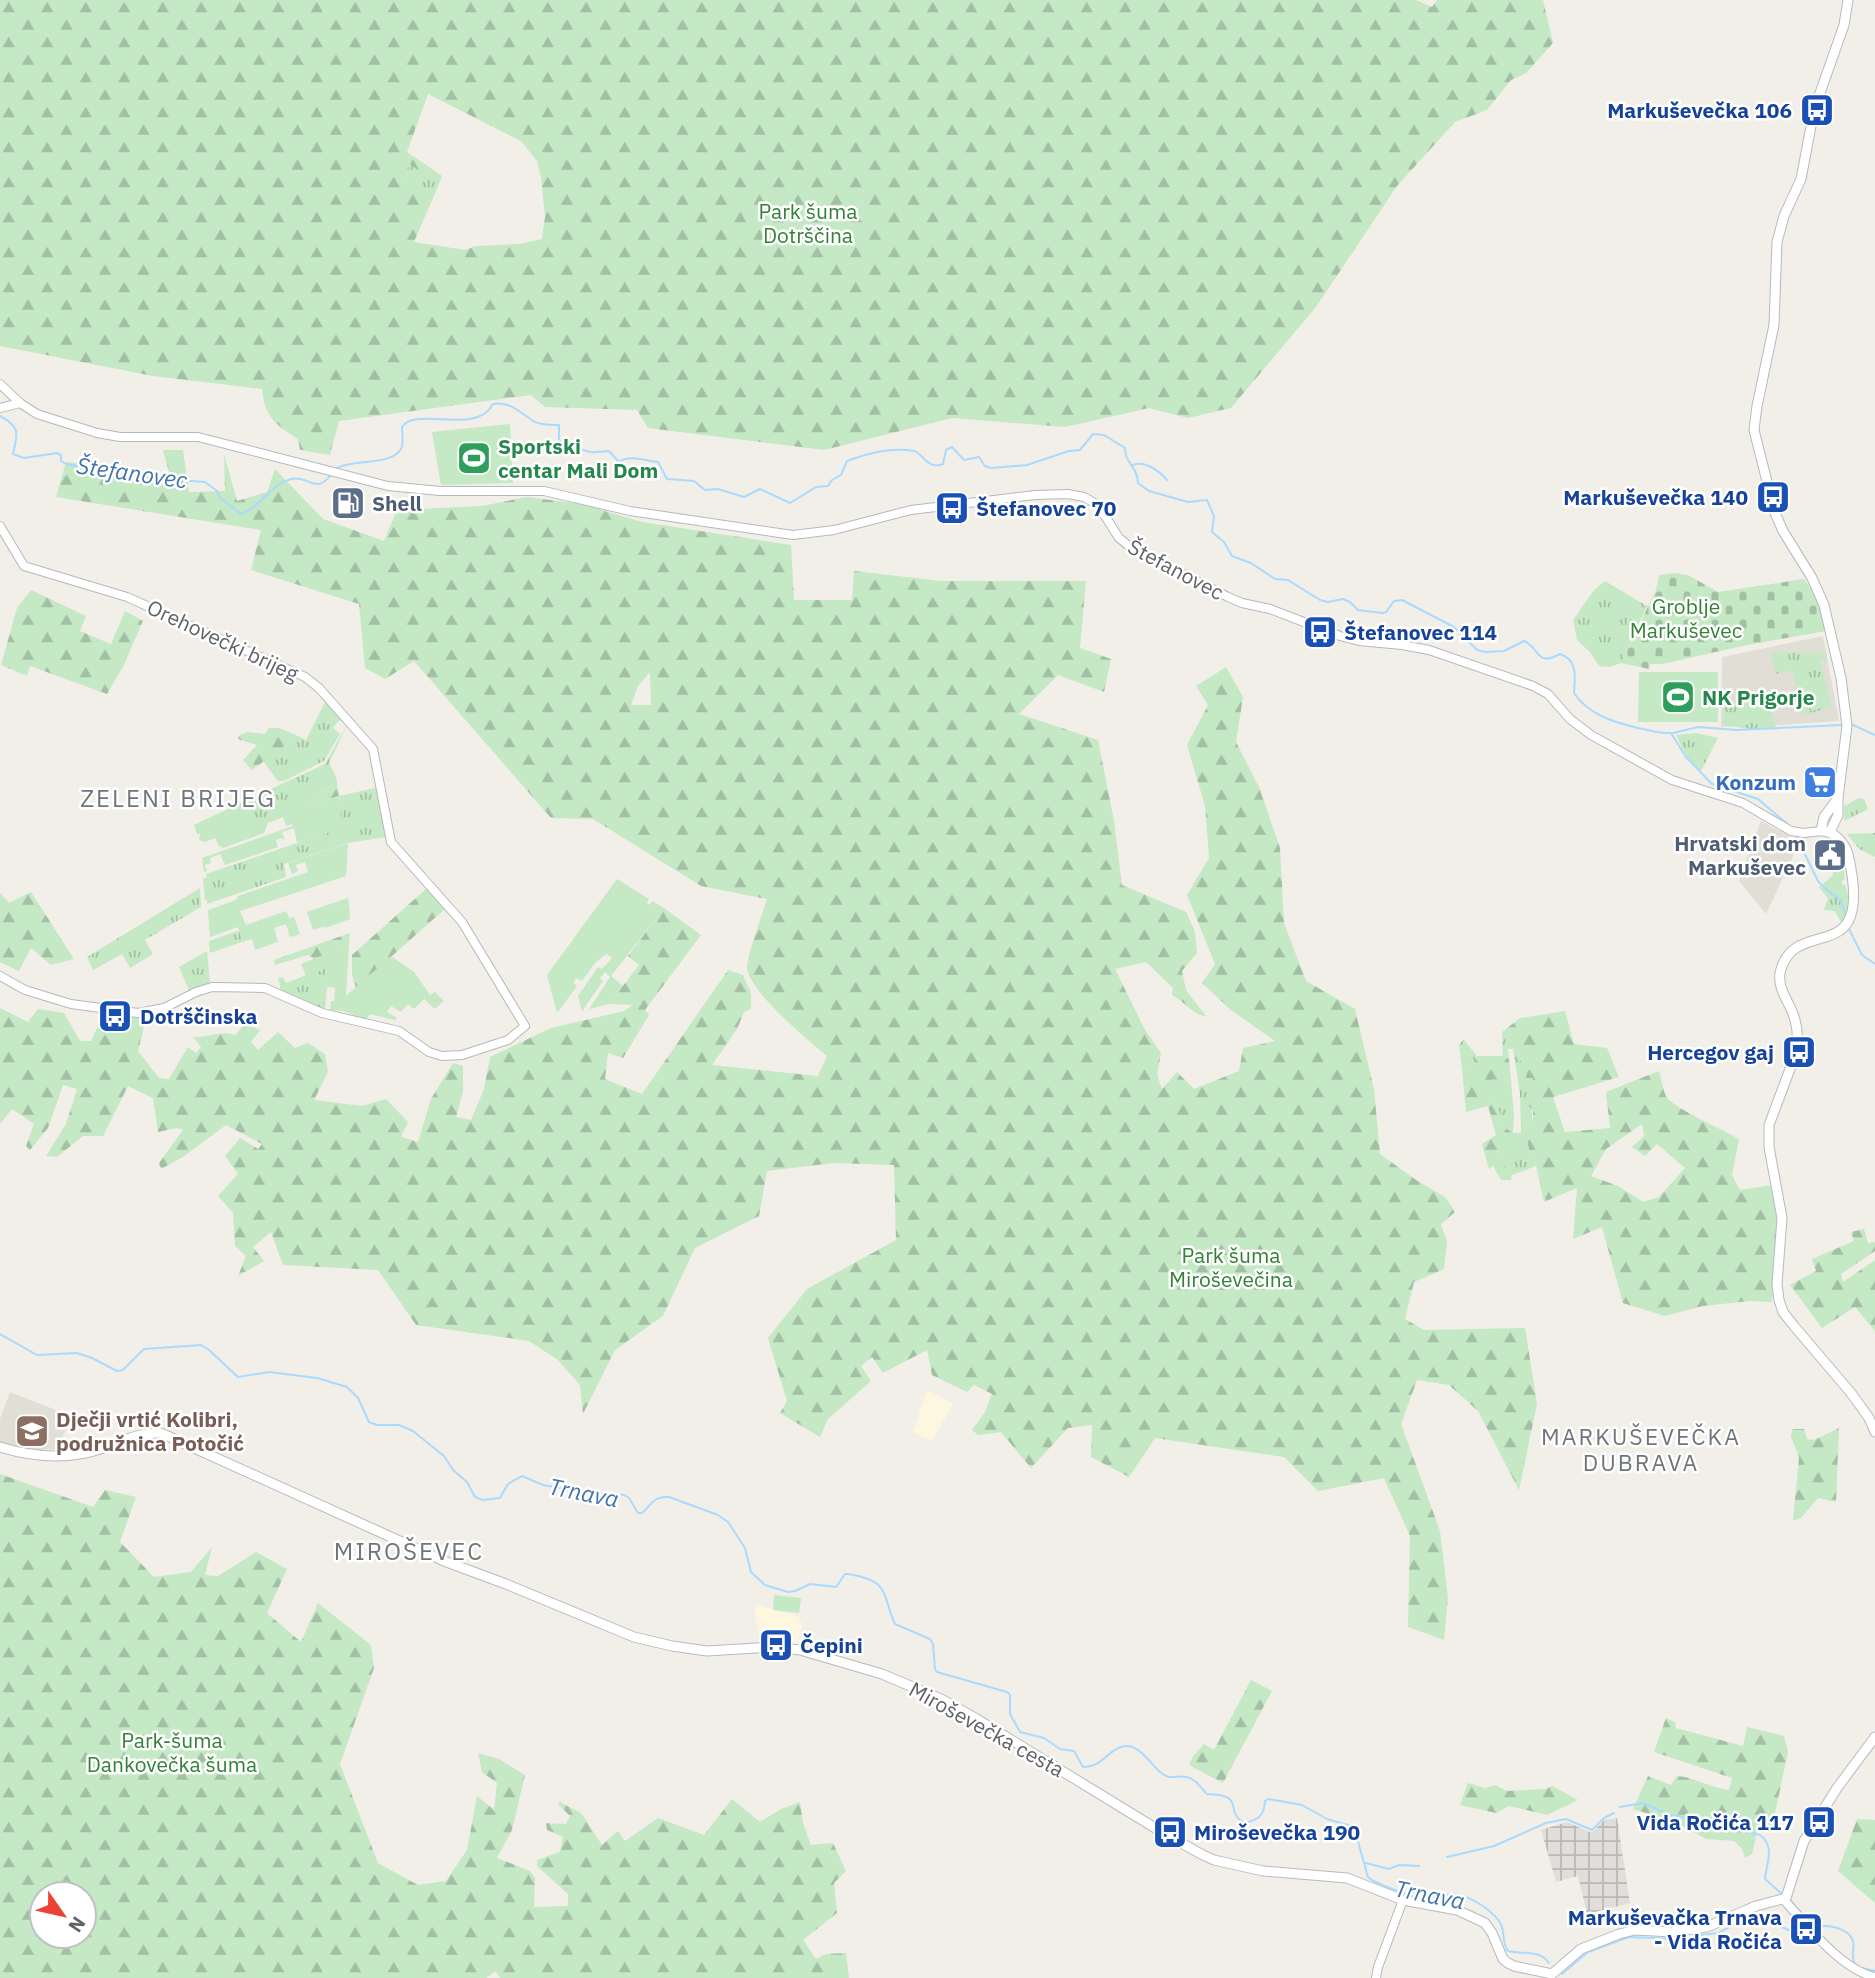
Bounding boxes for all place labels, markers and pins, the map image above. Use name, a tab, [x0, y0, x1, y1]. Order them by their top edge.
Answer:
bus stop icon: Markuševečka 106	[1798, 91, 1836, 129]
place label: Markuševečka 106	[1607, 96, 1792, 124]
place label: Sportski centar Mali Dom	[498, 432, 658, 484]
sports icon: Sportski centar Mali Dom	[455, 439, 493, 477]
bus stop icon: Markuševečka 140	[1754, 478, 1792, 516]
place label: Markuševečka 140	[1563, 483, 1748, 511]
fuel station icon: Shell	[329, 484, 367, 522]
place label: Shell	[372, 489, 422, 517]
bus stop icon: Štefanovec 70	[933, 489, 971, 527]
place label: Štefanovec 70	[976, 494, 1116, 522]
bus stop icon: Štefanovec 114	[1301, 613, 1339, 651]
place label: Štefanovec 114	[1344, 618, 1497, 646]
sports icon: NK Prigorje	[1659, 678, 1697, 716]
place label: NK Prigorje	[1702, 683, 1815, 711]
supermarket icon: Konzum	[1801, 763, 1839, 801]
place label: Konzum	[1715, 768, 1796, 796]
place label: Hrvatski dom Markuševec	[1674, 829, 1806, 881]
public building icon: Hrvatski dom Markuševec	[1811, 836, 1849, 874]
bus stop icon: Dotrščinska	[96, 997, 134, 1035]
place label: Dotrščinska	[140, 1002, 258, 1030]
bus stop icon: Hercegov gaj	[1780, 1033, 1818, 1071]
place label: Hercegov gaj	[1647, 1038, 1774, 1066]
place label: Dječji vrtić Kolibri, podružnica Potočić	[56, 1405, 244, 1457]
school or university icon: Dječji vrtić Kolibri, podružnica Potočić	[13, 1412, 51, 1450]
bus stop icon: Čepini	[757, 1626, 795, 1664]
place label: Čepini	[800, 1631, 863, 1659]
bus stop icon: Vida Ročića 117	[1800, 1803, 1838, 1841]
place label: Vida Ročića 117	[1637, 1808, 1794, 1836]
bus stop icon: Miroševečka 190	[1151, 1813, 1189, 1851]
place label: Miroševečka 190	[1194, 1818, 1360, 1846]
place label: Markuševačka Trnava - Vida Ročića	[1568, 1903, 1782, 1955]
bus stop icon: Markuševačka Trnava - Vida Ročića	[1787, 1910, 1825, 1948]

